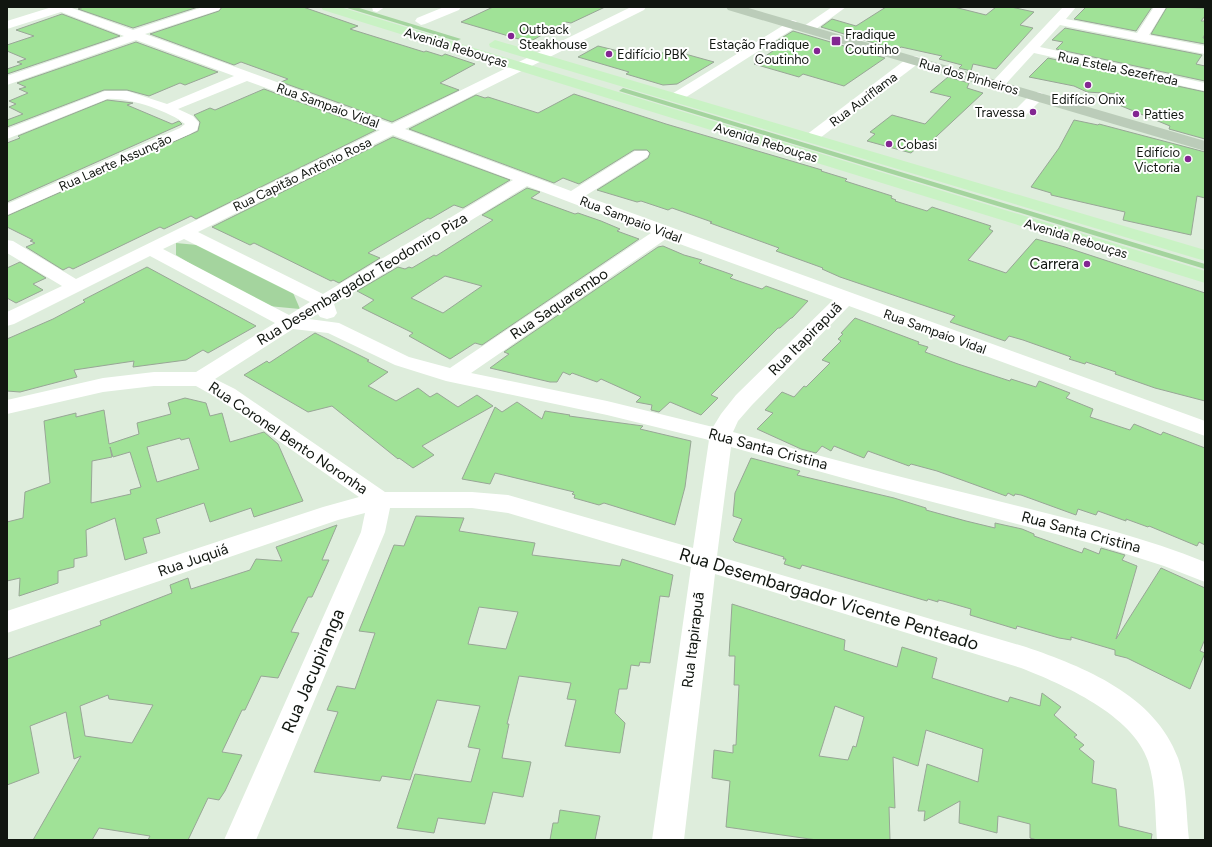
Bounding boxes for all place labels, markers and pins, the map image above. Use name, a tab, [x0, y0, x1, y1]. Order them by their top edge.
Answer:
place label: Outback Steakhouse	[519, 22, 587, 52]
place label: Fradique Coutinho	[845, 27, 899, 57]
marker: Outback Steakhouse	[506, 31, 516, 41]
marker: Fradique Coutinho	[830, 35, 842, 47]
place label: Estação Fradique Coutinho	[709, 37, 809, 67]
marker: Estação Fradique Coutinho	[812, 46, 822, 56]
place label: Edifício PBK	[617, 47, 687, 62]
marker: Edifício PBK	[604, 49, 614, 59]
marker: Edifício Onix	[1083, 80, 1093, 90]
place label: Edifício Onix	[1051, 92, 1126, 107]
place label: Travessa	[975, 105, 1025, 120]
marker: Travessa	[1028, 107, 1038, 117]
place label: Patties	[1144, 107, 1184, 122]
marker: Patties	[1131, 109, 1141, 119]
place label: Cobasi	[897, 137, 937, 152]
marker: Cobasi	[884, 139, 894, 149]
place label: Edifício Victoria	[1134, 145, 1180, 175]
marker: Edifício Victoria	[1183, 154, 1193, 164]
place label: Carrera	[1029, 255, 1079, 273]
marker: Carrera	[1082, 259, 1092, 269]

